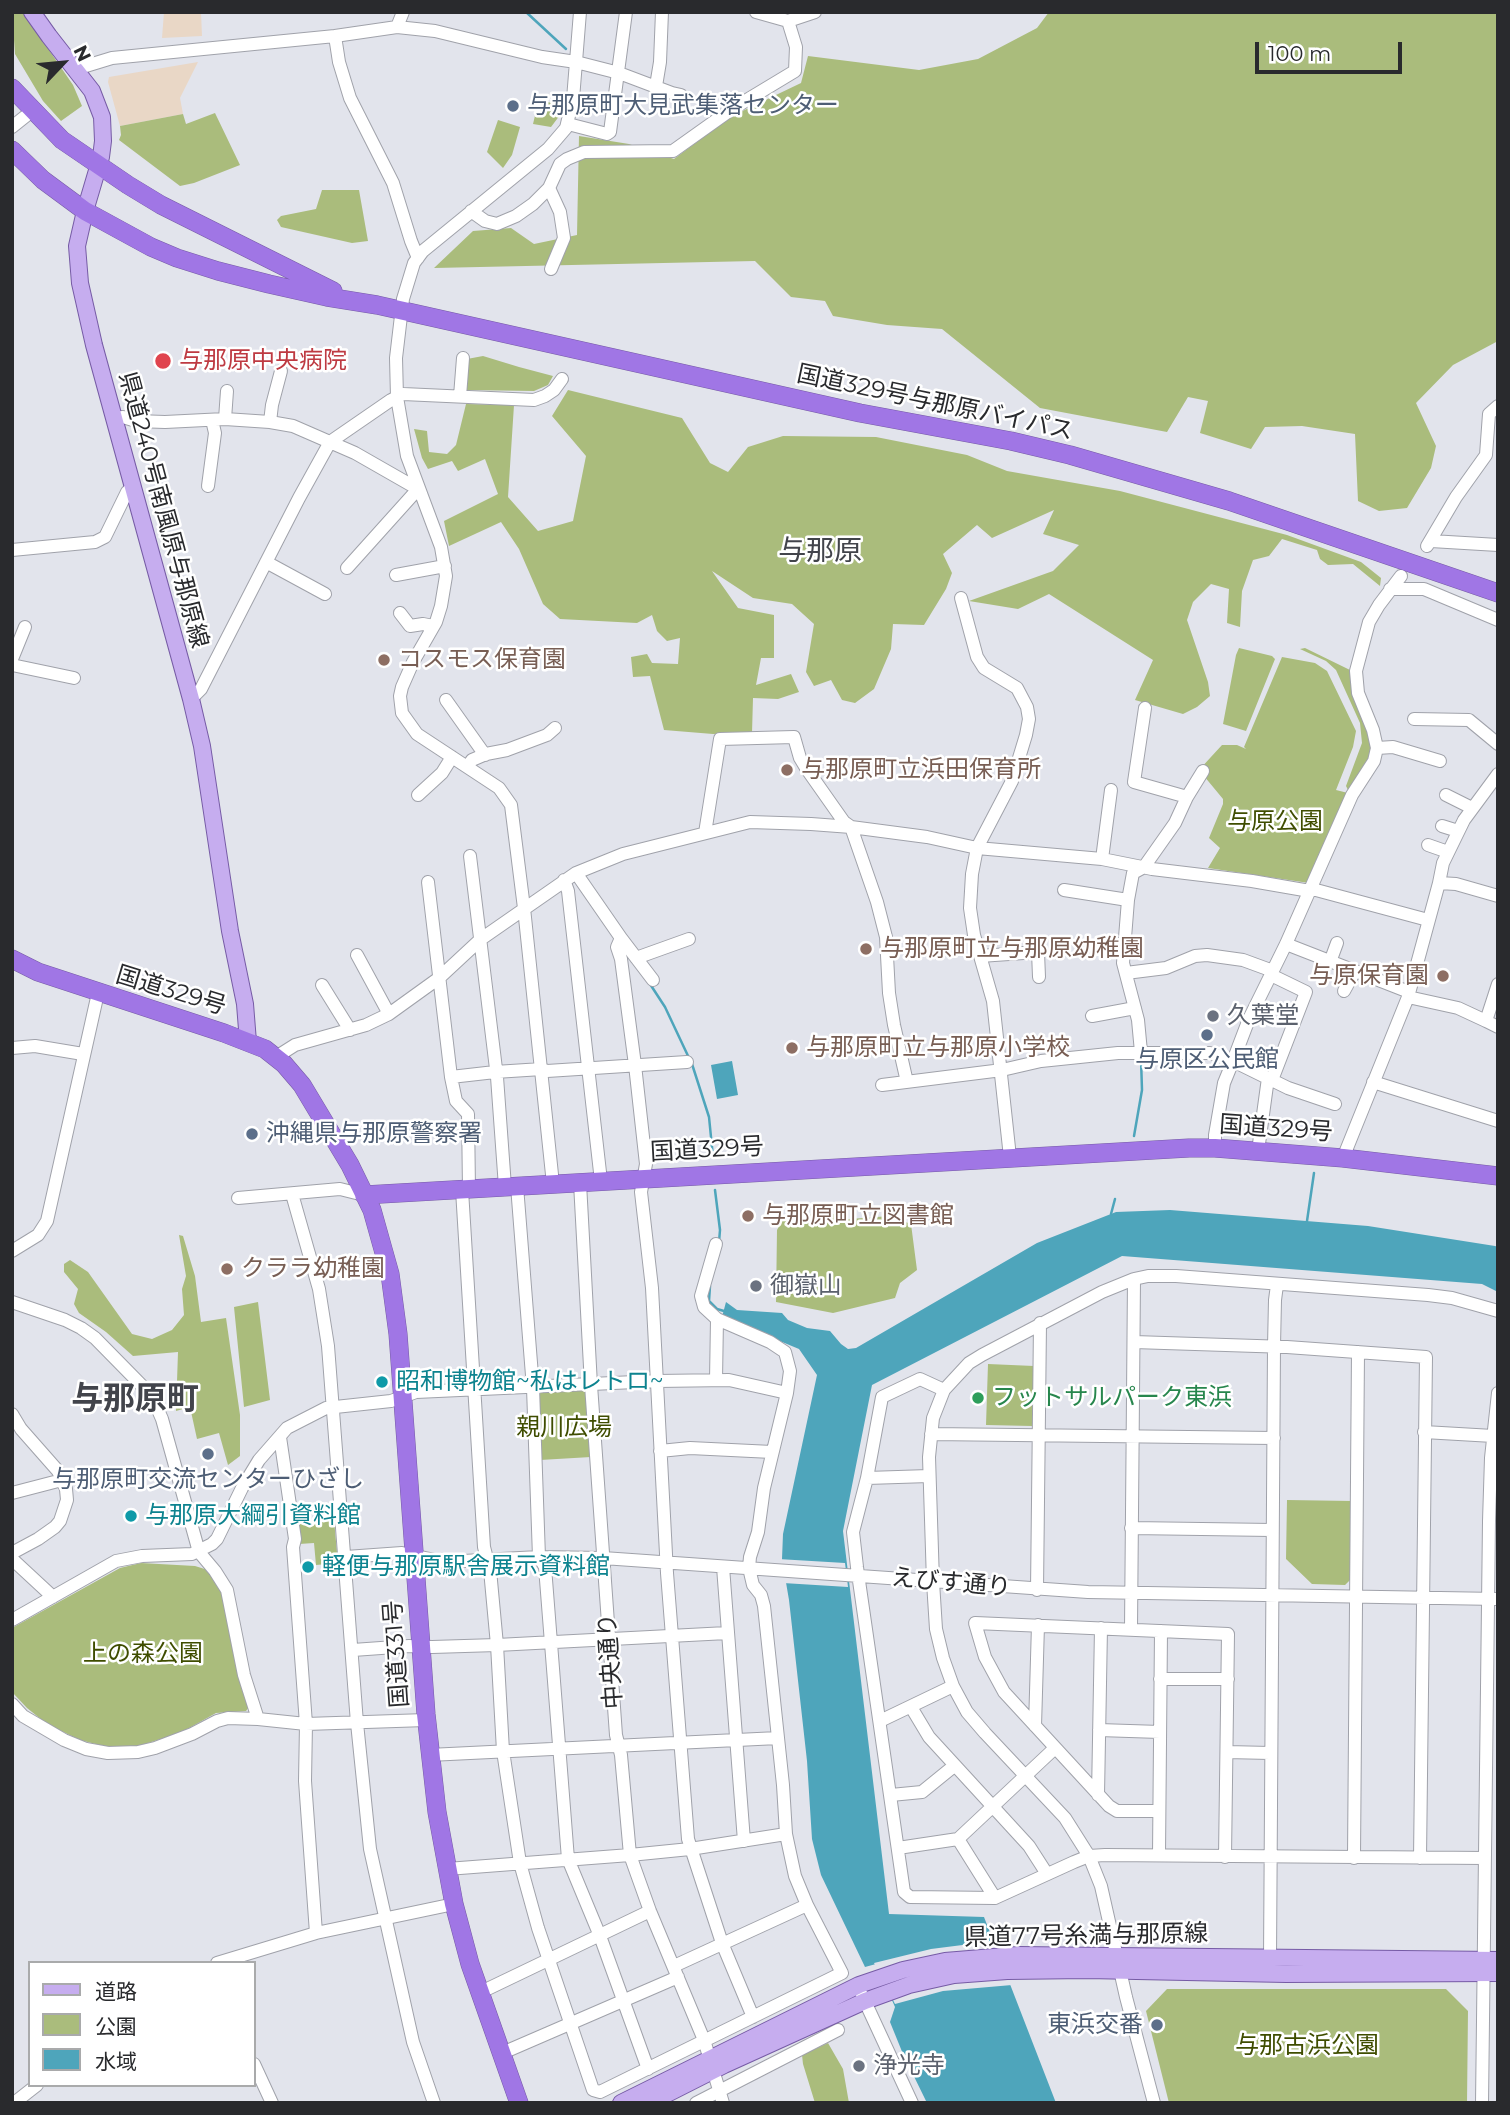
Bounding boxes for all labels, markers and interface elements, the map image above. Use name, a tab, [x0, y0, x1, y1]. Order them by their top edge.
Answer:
north arrow	[28, 28, 98, 98]
scale bar	[1258, 28, 1405, 72]
text: 100 m	[1268, 41, 1331, 66]
text: N	[69, 42, 96, 66]
place label: 与那原町大見武集落センター	[527, 92, 839, 120]
marker: 与那原町大見武集落センター	[505, 98, 521, 114]
place label: 与那原中央病院	[179, 347, 347, 375]
marker: 与那原中央病院	[153, 351, 173, 371]
street label: 国道329号与那原バイパス	[794, 360, 1076, 446]
street label: 県道240号南風原与那原線	[112, 369, 214, 651]
district label: 与那原	[778, 535, 862, 569]
place label: コスモス保育園	[398, 646, 566, 674]
marker: コスモス保育園	[376, 652, 392, 668]
place label: 与那原町立浜田保育所	[801, 756, 1041, 784]
marker: 与那原町立浜田保育所	[779, 762, 795, 778]
park label: 与原公園	[1227, 808, 1323, 836]
place label: 与那原町立与那原幼稚園	[880, 935, 1144, 963]
marker: 与那原町立与那原幼稚園	[858, 941, 874, 957]
street label: 国道329号	[112, 961, 230, 1021]
place label: 与原保育園	[1309, 962, 1429, 990]
marker: 与原保育園	[1435, 968, 1451, 984]
place label: 久葉堂	[1227, 1002, 1299, 1030]
marker: 久葉堂	[1205, 1008, 1221, 1024]
marker: 与原区公民館	[1199, 1027, 1215, 1043]
place label: 与那原町立与那原小学校	[806, 1034, 1070, 1062]
marker: 与那原町立与那原小学校	[784, 1040, 800, 1056]
place label: 与原区公民館	[1135, 1046, 1279, 1074]
street label: 国道329号	[1218, 1111, 1334, 1147]
place label: 沖縄県与那原警察署	[266, 1120, 482, 1148]
marker: 沖縄県与那原警察署	[244, 1126, 260, 1142]
street label: 国道329号	[649, 1133, 765, 1167]
place label: 与那原町立図書館	[762, 1202, 954, 1230]
marker: 与那原町立図書館	[740, 1208, 756, 1224]
place label: クララ幼稚園	[241, 1255, 385, 1283]
marker: クララ幼稚園	[219, 1261, 235, 1277]
place label: 御嶽山	[770, 1272, 842, 1300]
marker: 御嶽山	[748, 1278, 764, 1294]
place label: 昭和博物館~私はレトロ~	[396, 1368, 664, 1396]
marker: 昭和博物館~私はレトロ~	[374, 1374, 390, 1390]
district label: 与那原町	[71, 1381, 199, 1419]
place label: フットサルパーク東浜	[992, 1384, 1232, 1412]
marker: フットサルパーク東浜	[970, 1390, 986, 1406]
park label: 親川広場	[516, 1414, 612, 1442]
marker: 与那原町交流センターひざし	[200, 1446, 216, 1462]
place label: 与那原町交流センターひざし	[52, 1466, 364, 1494]
place label: 与那原大綱引資料館	[145, 1502, 361, 1530]
marker: 与那原大綱引資料館	[123, 1508, 139, 1524]
place label: 軽便与那原駅舎展示資料館	[322, 1553, 610, 1581]
marker: 軽便与那原駅舎展示資料館	[300, 1559, 316, 1575]
street label: えびす通り	[890, 1563, 1012, 1603]
street label: 国道331号	[379, 1599, 415, 1709]
street label: 中央通り	[593, 1612, 629, 1710]
park label: 上の森公園	[83, 1640, 203, 1668]
street label: 県道77号糸満与那原線	[964, 1919, 1208, 1953]
legend	[28, 1961, 256, 2087]
text: 道路	[95, 1979, 137, 2004]
place label: 東浜交番	[1047, 2011, 1143, 2039]
text: 公園	[95, 2014, 137, 2039]
marker: 東浜交番	[1149, 2017, 1165, 2033]
park label: 与那古浜公園	[1235, 2032, 1379, 2060]
text: 水域	[95, 2049, 137, 2074]
place label: 浄光寺	[873, 2052, 945, 2080]
marker: 浄光寺	[851, 2058, 867, 2074]

